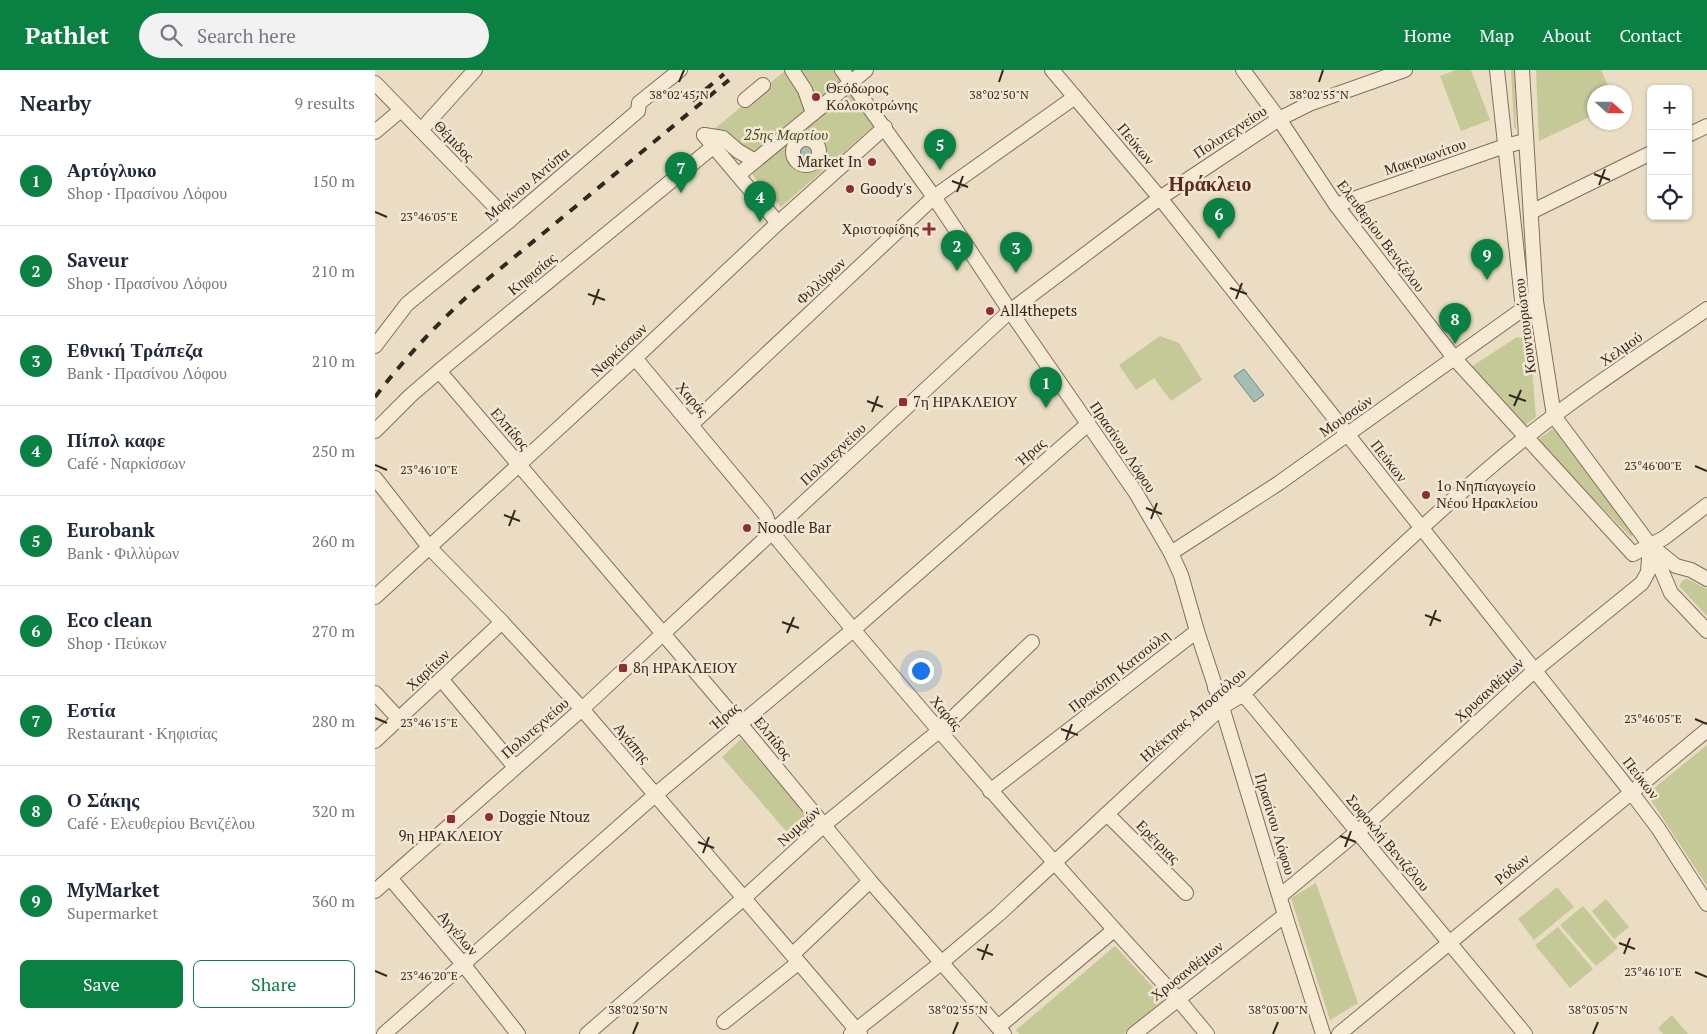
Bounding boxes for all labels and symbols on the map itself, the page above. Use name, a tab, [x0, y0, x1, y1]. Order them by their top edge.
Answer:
place label: Θεόδωρος Κολοκοτρώνης	[826, 77, 918, 114]
north arrow	[1587, 85, 1632, 130]
text: 38°02'45"N	[649, 87, 709, 102]
text: 38°02'50"N	[969, 87, 1029, 102]
text: 38°02'55"N	[1289, 87, 1349, 102]
marker: Θεόδωρος Κολοκοτρώνης	[810, 91, 822, 103]
street label: Πολυτεχνείου	[1189, 100, 1270, 162]
street label: Θέμιδος	[430, 115, 479, 165]
street label: Πεύκων	[1113, 118, 1160, 169]
park label: 25ης Μαρτίου	[743, 124, 828, 144]
pin: 5	[924, 129, 956, 170]
street label: Μακρυωνίτου	[1381, 133, 1468, 179]
street label: Μαρίνου Αντύπα	[480, 142, 573, 225]
place label: Market In	[797, 151, 862, 171]
pin: 7	[665, 152, 697, 193]
marker: Market In	[866, 156, 878, 168]
district label: Ηράκλειο	[1168, 170, 1252, 197]
street label: Ελευθερίου Βενιζέλου	[1333, 175, 1431, 296]
place label: Goody's	[860, 178, 912, 198]
pin: 4	[744, 181, 776, 222]
marker: Goody's	[844, 183, 856, 195]
pin: 6	[1203, 198, 1235, 239]
text: 23°46'05"E	[400, 209, 458, 224]
place label: Χριστοφίδης	[841, 218, 919, 238]
marker: Χριστοφίδης	[923, 223, 935, 235]
pin: 2	[941, 230, 973, 271]
pin: 3	[1000, 232, 1032, 273]
pin: 9	[1471, 239, 1503, 280]
street label: Κηφισίας	[503, 247, 560, 299]
street label: Φιλλύρων	[791, 252, 850, 308]
street label: Κουντουριώτου	[1508, 277, 1540, 375]
place label: All4thepets	[1000, 300, 1077, 320]
pin: 8	[1439, 303, 1471, 344]
marker: All4thepets	[984, 305, 996, 317]
street label: Ναρκίσσων	[586, 318, 651, 381]
street label: Χελμού	[1595, 326, 1646, 370]
pin: 1	[1030, 367, 1062, 408]
street label: Χαράς	[672, 377, 713, 420]
street label: Μουσσών	[1315, 389, 1376, 441]
place label: 7η ΗΡΑΚΛΕΙΟΥ	[913, 391, 1018, 411]
marker: 7η ΗΡΑΚΛΕΙΟΥ	[897, 396, 909, 408]
street label: Πρασίνου Λόφου	[1086, 397, 1162, 496]
street label: Ελπίδος	[487, 403, 535, 454]
street label: Πολυτεχνείου	[795, 417, 870, 489]
street label: Ήρας	[1010, 433, 1050, 470]
street label: Πεύκων	[1367, 435, 1413, 486]
text: 23°46'00"E	[1624, 458, 1682, 473]
text: 23°46'10"E	[400, 462, 458, 477]
place label: 1ο Νηπιαγωγείο Νέου Ηρακλείου	[1436, 475, 1538, 512]
marker: 1ο Νηπιαγωγείο Νέου Ηρακλείου	[1420, 489, 1432, 501]
place label: Noodle Bar	[757, 517, 831, 537]
marker: Noodle Bar	[741, 522, 753, 534]
street label: Προκόπη Κατσούλη	[1064, 624, 1173, 716]
street label: Χαρίτων	[401, 644, 454, 695]
street label: Χρυσανθέμων	[1449, 653, 1528, 726]
place label: 8η ΗΡΑΚΛΕΙΟΥ	[633, 657, 738, 677]
your location	[908, 658, 934, 684]
marker: 8η ΗΡΑΚΛΕΙΟΥ	[617, 662, 629, 674]
street label: Ηλέκτρας Αποστόλου	[1135, 663, 1250, 766]
street label: Χαράς	[926, 691, 967, 734]
street label: Πολυτεχνείου	[496, 692, 573, 762]
street label: Ήρας	[704, 697, 744, 734]
text: 23°46'05"E	[1624, 711, 1682, 726]
street label: Ελπίδος	[750, 712, 797, 763]
text: 23°46'15"E	[400, 715, 458, 730]
street label: Αγάπης	[610, 718, 656, 767]
street label: Πεύκων	[1619, 752, 1665, 803]
street label: Πρασίνου Λόφου	[1251, 770, 1301, 877]
street label: Σοφοκλή Βενιζέλου	[1342, 790, 1435, 895]
street label: Νυμφών	[772, 800, 825, 850]
place label: Doggie Ntouz	[499, 806, 590, 826]
marker: Doggie Ntouz	[483, 811, 495, 823]
marker: 9η ΗΡΑΚΛΕΙΟΥ	[445, 813, 457, 825]
street label: Ερέτριας	[1132, 815, 1185, 868]
place label: 9η ΗΡΑΚΛΕΙΟΥ	[399, 825, 504, 845]
street label: Ρόδων	[1490, 848, 1533, 888]
street label: Αγγέλων	[434, 906, 484, 959]
street label: Χρυσανθέμων	[1146, 935, 1227, 1005]
text: 23°46'10"E	[1624, 964, 1682, 979]
text: 23°46'20"E	[400, 968, 458, 983]
text: 38°02'50"N	[608, 1002, 668, 1017]
text: 38°02'55"N	[928, 1002, 988, 1017]
text: 38°03'00"N	[1248, 1002, 1308, 1017]
text: 38°03'05"N	[1568, 1002, 1628, 1017]

